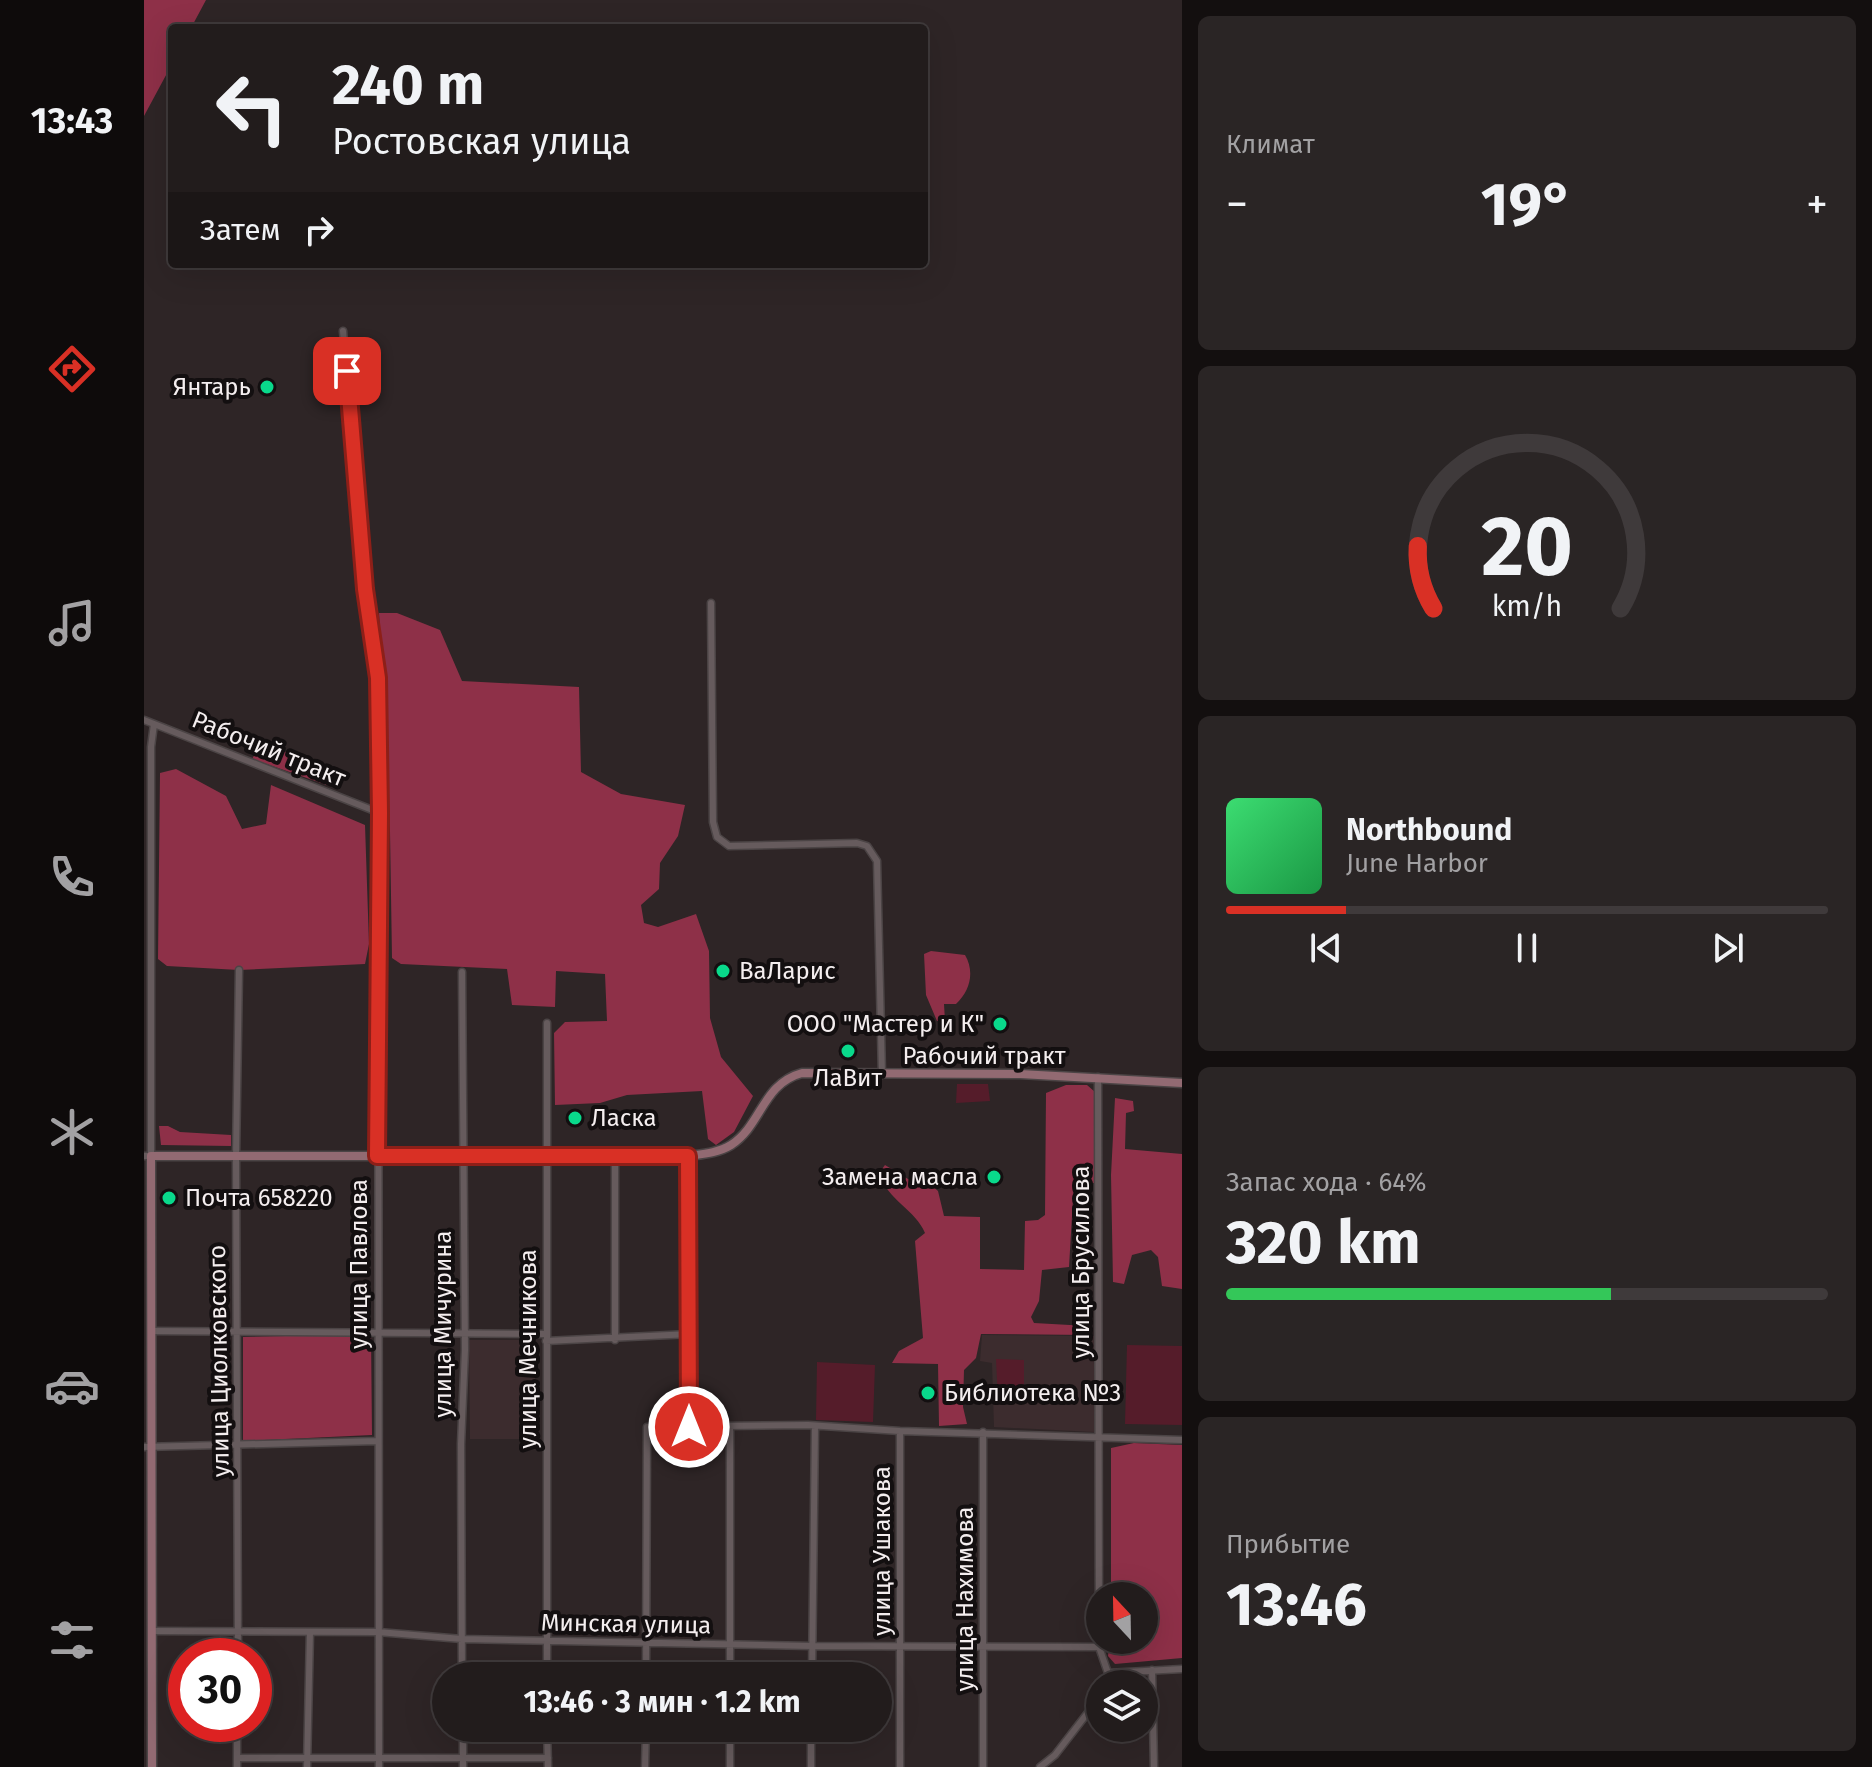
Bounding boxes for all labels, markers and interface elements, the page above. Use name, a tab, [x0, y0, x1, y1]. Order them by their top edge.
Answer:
text: 240 m	[332, 52, 484, 119]
icon: left	[200, 56, 304, 160]
text: 13:43	[31, 99, 113, 143]
text: Ростовская улица	[332, 120, 631, 164]
text: Климат	[1226, 129, 1315, 160]
text: 19°	[1481, 169, 1573, 241]
text: −	[1226, 178, 1248, 231]
text: +	[1806, 178, 1828, 231]
icon: right	[297, 208, 341, 252]
text: Затем	[200, 212, 281, 248]
pin	[313, 337, 381, 405]
icon: directions	[44, 341, 100, 397]
icon: arrive	[325, 349, 369, 393]
place label: Янтарь	[173, 373, 251, 401]
marker: Янтарь	[258, 378, 276, 396]
text: 20	[1481, 497, 1573, 597]
text: km/h	[1492, 589, 1562, 624]
icon: music	[44, 595, 100, 651]
street label: Рабочий тракт	[188, 705, 350, 793]
text: Northbound	[1346, 812, 1512, 848]
text: June Harbor	[1346, 848, 1488, 879]
icon: phone	[44, 849, 100, 905]
icon: previous	[1304, 926, 1348, 970]
icon: pause	[1505, 926, 1549, 970]
icon: next	[1706, 926, 1750, 970]
place label: ВаЛарис	[739, 957, 836, 985]
marker: ВаЛарис	[714, 962, 732, 980]
place label: ООО "Мастер и К"	[787, 1010, 984, 1038]
marker: ООО "Мастер и К"	[991, 1015, 1009, 1033]
marker: ЛаВит	[839, 1042, 857, 1060]
street label: Рабочий тракт	[902, 1042, 1066, 1070]
place label: ЛаВит	[814, 1064, 883, 1092]
icon: climate	[44, 1104, 100, 1160]
place label: Ласка	[591, 1104, 657, 1132]
marker: Ласка	[566, 1109, 584, 1127]
place label: Замена масла	[822, 1163, 978, 1191]
street label: улица Брусилова	[1067, 1165, 1095, 1359]
text: Запас хода · 64%	[1226, 1167, 1427, 1198]
marker: Замена масла	[985, 1168, 1003, 1186]
street label: улица Павлова	[345, 1179, 373, 1349]
place label: Почта 658220	[185, 1184, 333, 1212]
marker: Почта 658220	[160, 1189, 178, 1207]
text: 320 km	[1226, 1207, 1421, 1279]
street label: улица Мичурина	[429, 1230, 457, 1418]
street label: улица Циолковского	[203, 1245, 235, 1477]
street label: улица Мечникова	[514, 1249, 542, 1449]
icon: car	[44, 1358, 100, 1414]
place label: Библиотека №3	[944, 1379, 1121, 1407]
marker: Библиотека №3	[919, 1384, 937, 1402]
position arrow	[647, 1385, 731, 1469]
street label: улица Ушакова	[868, 1466, 896, 1636]
street label: улица Нахимова	[951, 1506, 979, 1692]
text: Прибытие	[1226, 1529, 1350, 1560]
text: 13:46	[1226, 1569, 1367, 1641]
north arrow	[1086, 1582, 1158, 1654]
map controls	[1086, 1582, 1158, 1742]
street label: Минская улица	[541, 1609, 711, 1639]
icon: filters	[44, 1612, 100, 1668]
speed limit sign: 30	[168, 1638, 272, 1742]
button: layers	[1086, 1670, 1158, 1742]
text: 13:46 · 3 мин · 1.2 km	[523, 1684, 801, 1720]

